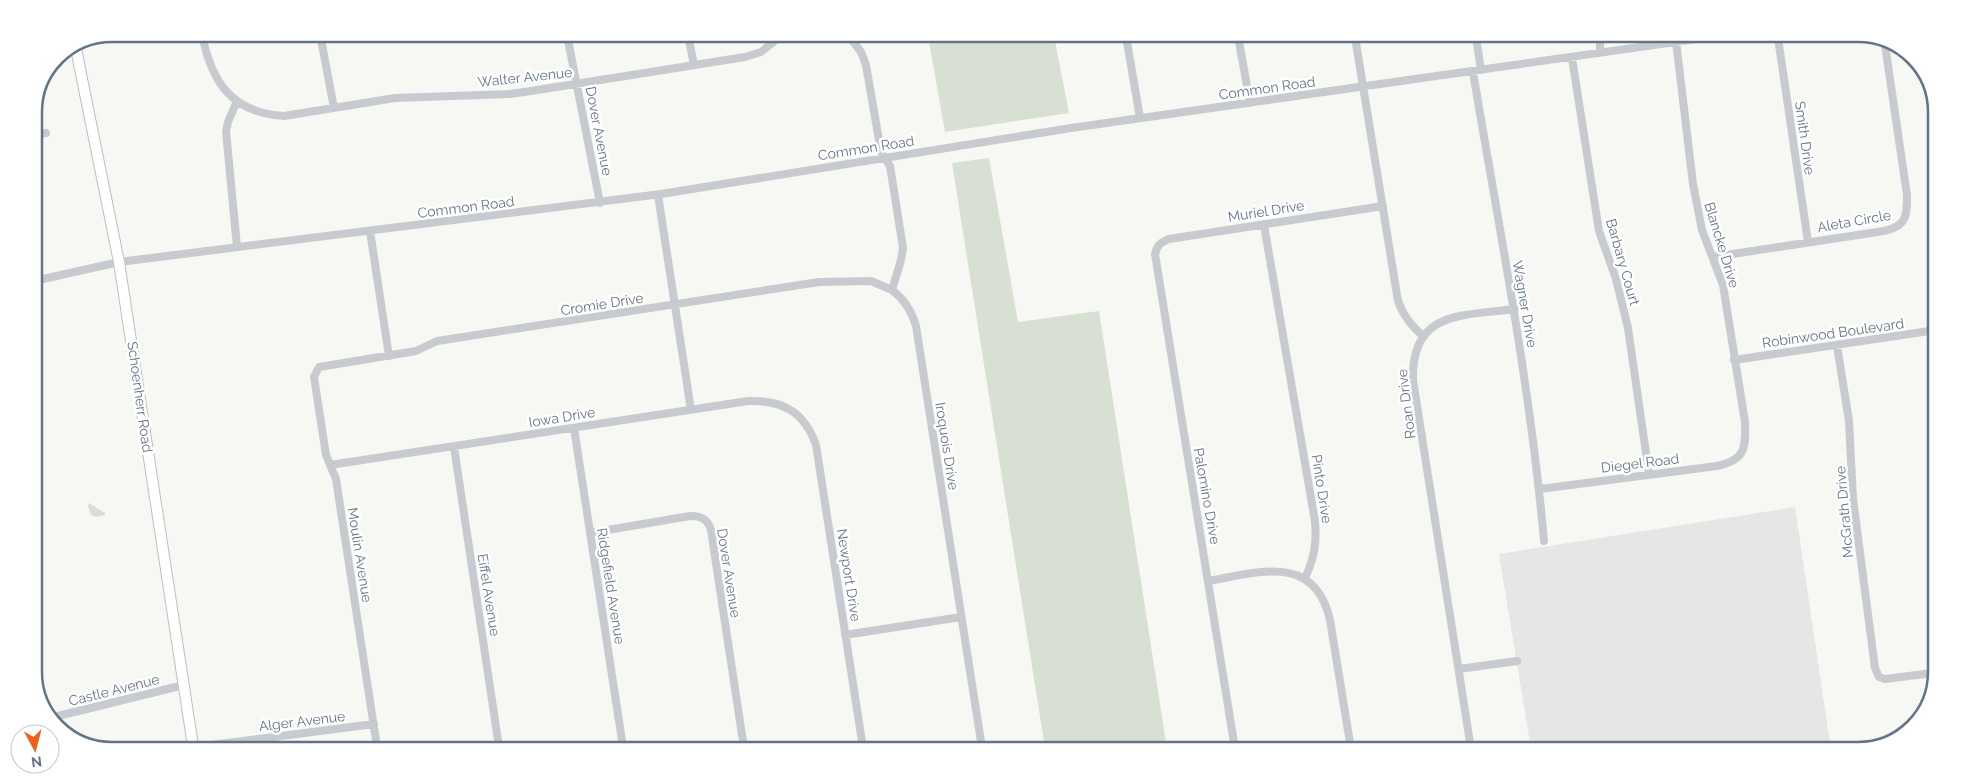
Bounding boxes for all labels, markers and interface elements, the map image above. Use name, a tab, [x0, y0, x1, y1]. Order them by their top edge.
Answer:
street label: Walter Avenue	[477, 64, 573, 90]
street label: Common Road	[1218, 73, 1316, 103]
street label: Dover Avenue	[583, 85, 615, 177]
street label: Smith Drive	[1792, 100, 1818, 176]
street label: Common Road	[817, 132, 915, 164]
street label: Common Road	[417, 193, 515, 221]
street label: Muriel Drive	[1227, 197, 1305, 225]
street label: Blancke Drive	[1701, 200, 1743, 290]
street label: Aleta Circle	[1816, 207, 1892, 235]
street label: Barbary Court	[1603, 217, 1643, 308]
street label: Wagner Drive	[1509, 259, 1541, 349]
street label: Cromie Drive	[559, 290, 645, 318]
street label: Robinwood Boulevard	[1761, 315, 1905, 351]
street label: Schoenherr Road	[124, 340, 156, 454]
street label: Roan Drive	[1394, 368, 1418, 440]
street label: Iroquois Drive	[932, 401, 962, 491]
street label: Iowa Drive	[528, 404, 596, 430]
street label: Palomino Drive	[1191, 446, 1223, 546]
street label: Diegel Road	[1600, 450, 1680, 476]
street label: Pinto Drive	[1309, 453, 1335, 525]
street label: McGrath Drive	[1832, 465, 1856, 559]
street label: Moulin Avenue	[345, 506, 375, 604]
street label: Ridgefield Avenue	[594, 527, 628, 645]
street label: Dover Avenue	[714, 527, 744, 619]
street label: Newport Drive	[834, 528, 864, 622]
street label: Eiffel Avenue	[475, 553, 503, 637]
street label: Castle Avenue	[67, 671, 161, 709]
street label: Alger Avenue	[258, 708, 346, 734]
north arrow	[10, 724, 60, 774]
text: N	[30, 753, 43, 770]

